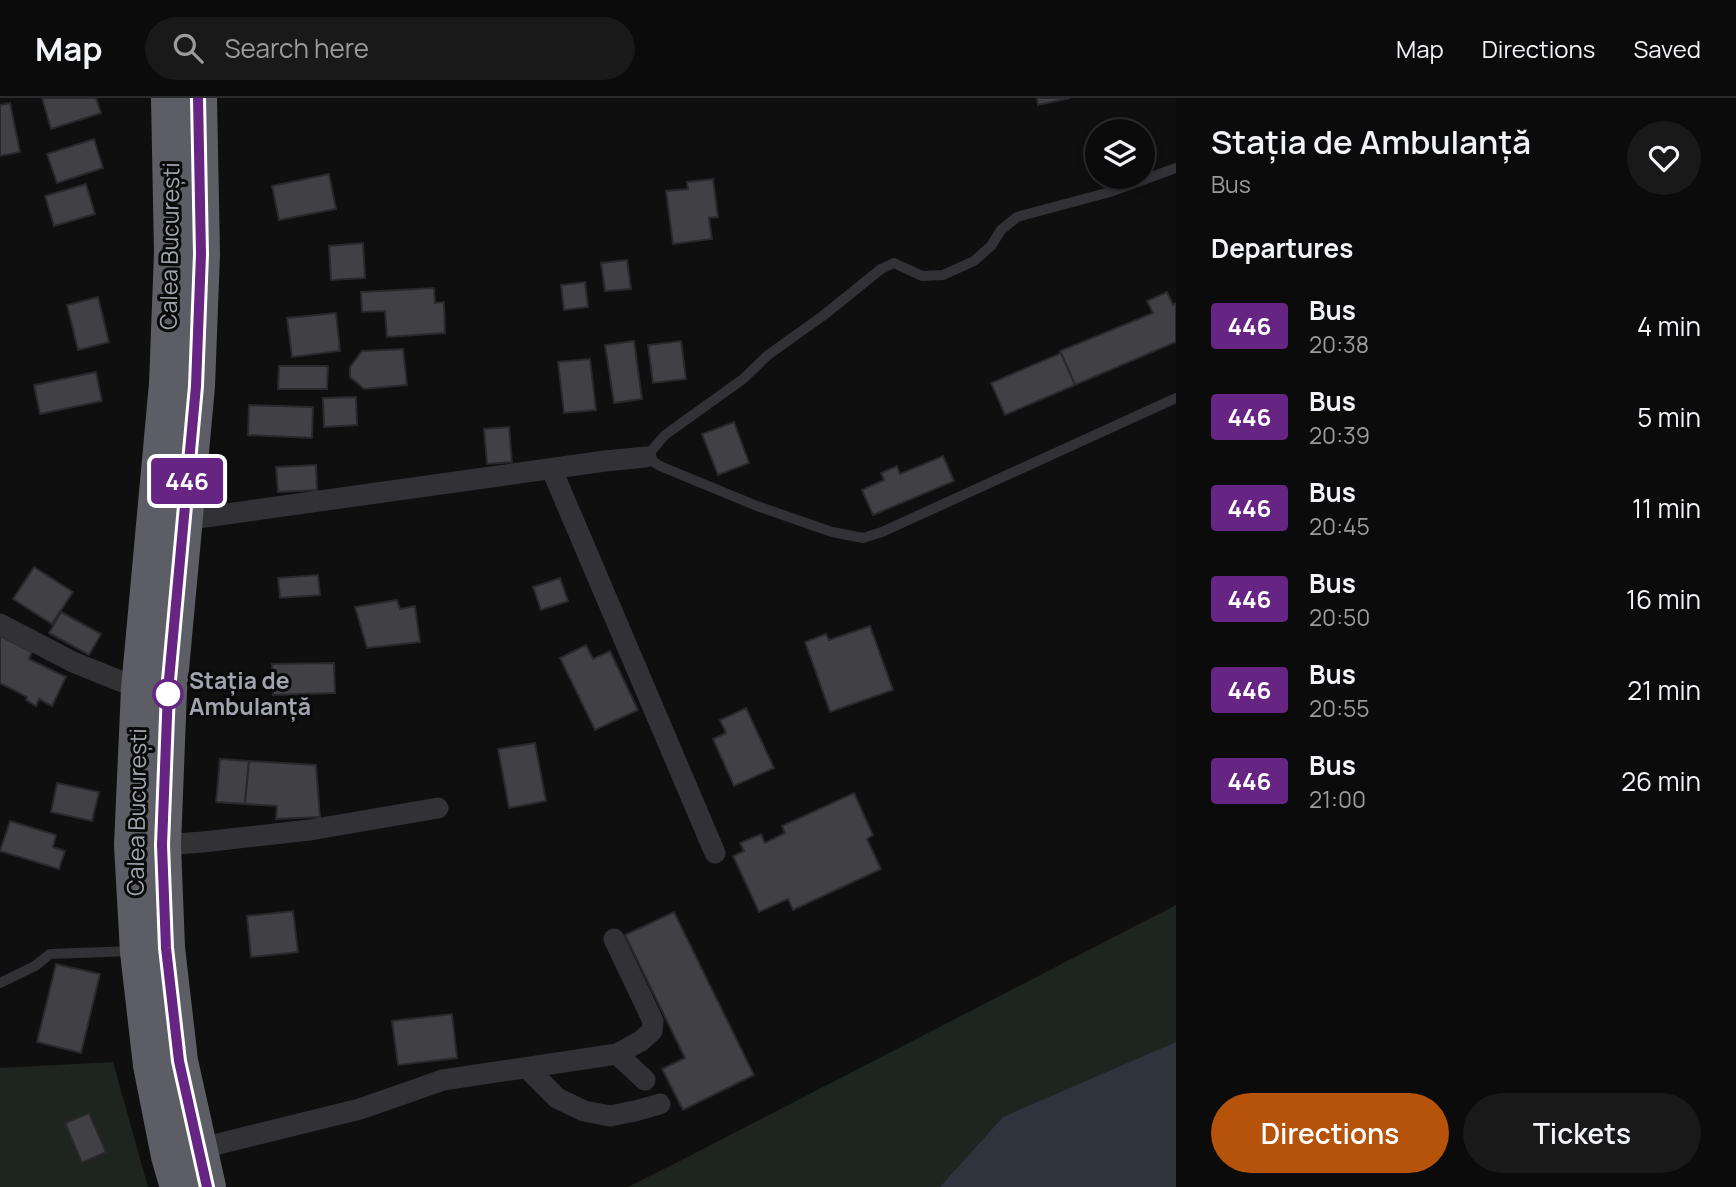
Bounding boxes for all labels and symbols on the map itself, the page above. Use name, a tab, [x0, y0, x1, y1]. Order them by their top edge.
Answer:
street label: Calea București	[152, 162, 186, 330]
line badge: 446	[147, 458, 227, 504]
place label: Stația de Ambulanță	[189, 664, 311, 722]
marker: Stația de Ambulanță	[153, 679, 183, 709]
street label: Calea București	[119, 728, 153, 896]

